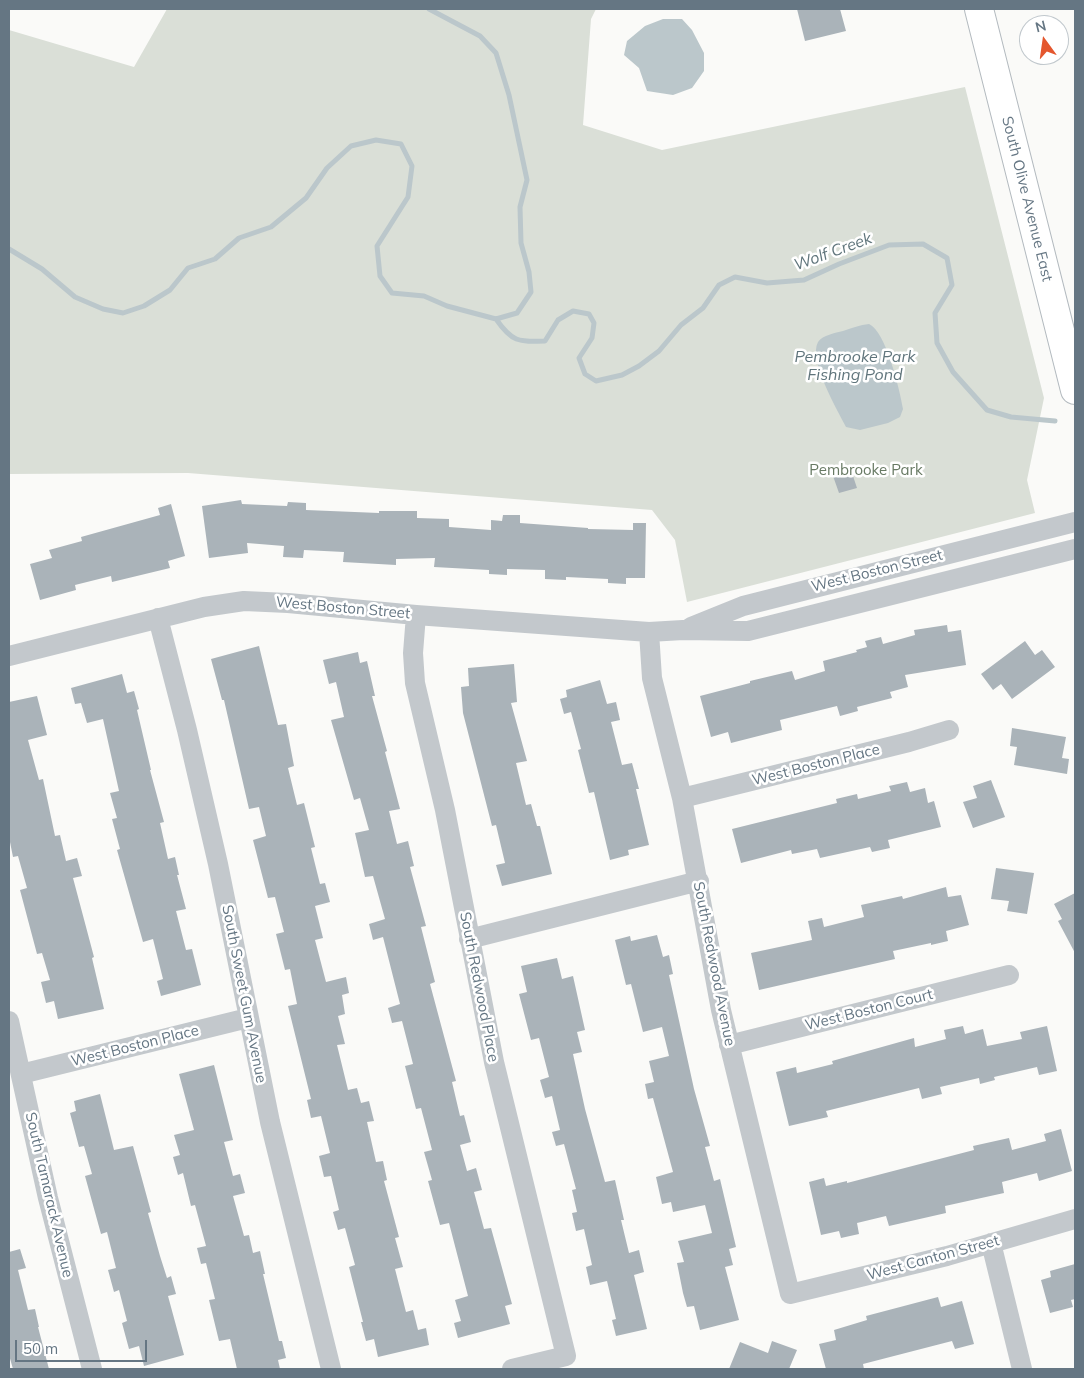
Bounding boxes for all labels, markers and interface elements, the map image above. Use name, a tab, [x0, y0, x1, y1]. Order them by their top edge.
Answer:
north arrow	[1019, 15, 1069, 65]
text: N	[1033, 16, 1048, 36]
street label: South Olive Avenue East	[998, 115, 1056, 283]
water label: Wolf Creek	[791, 229, 875, 275]
water label: Pembrooke Park Fishing Pond	[795, 347, 915, 385]
park label: Pembrooke Park	[809, 461, 923, 479]
street label: West Boston Street	[810, 546, 944, 596]
street label: West Boston Street	[275, 593, 411, 623]
street label: West Boston Place	[750, 740, 882, 790]
street label: South Redwood Avenue	[689, 880, 739, 1048]
street label: South Sweet Gum Avenue	[218, 903, 270, 1085]
street label: South Redwood Place	[456, 910, 502, 1064]
street label: West Boston Court	[803, 985, 935, 1035]
street label: West Boston Place	[69, 1021, 201, 1071]
street label: South Tamarack Avenue	[21, 1111, 77, 1279]
street label: West Canton Street	[865, 1232, 1001, 1284]
scale bar	[18, 1330, 150, 1362]
text: 50 m	[23, 1339, 58, 1358]

